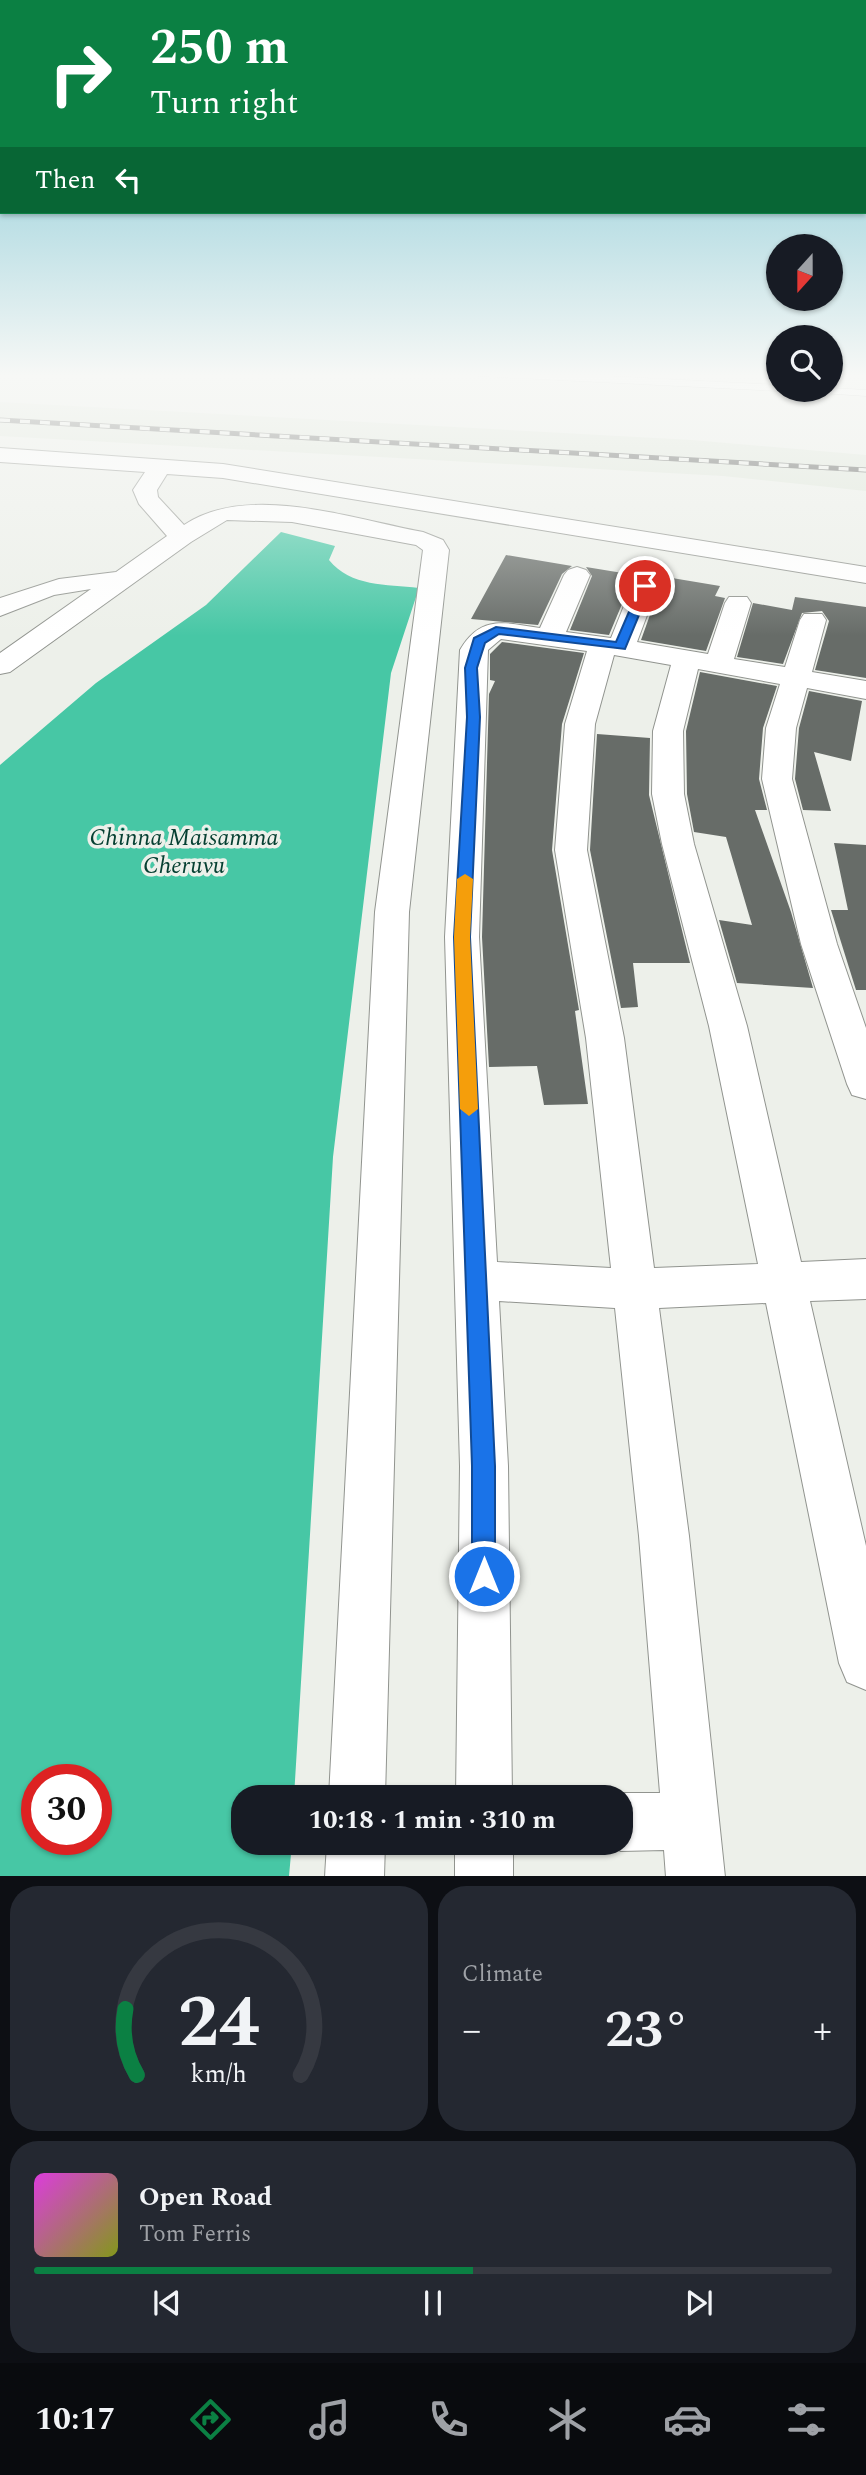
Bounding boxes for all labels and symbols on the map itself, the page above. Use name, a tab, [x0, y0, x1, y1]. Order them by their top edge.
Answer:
north arrow	[766, 234, 844, 312]
pin	[615, 556, 675, 616]
water label: Chinna Maisamma Cheruvu	[90, 820, 278, 884]
position arrow	[447, 1539, 521, 1613]
speed limit sign: 30	[21, 1764, 112, 1855]

